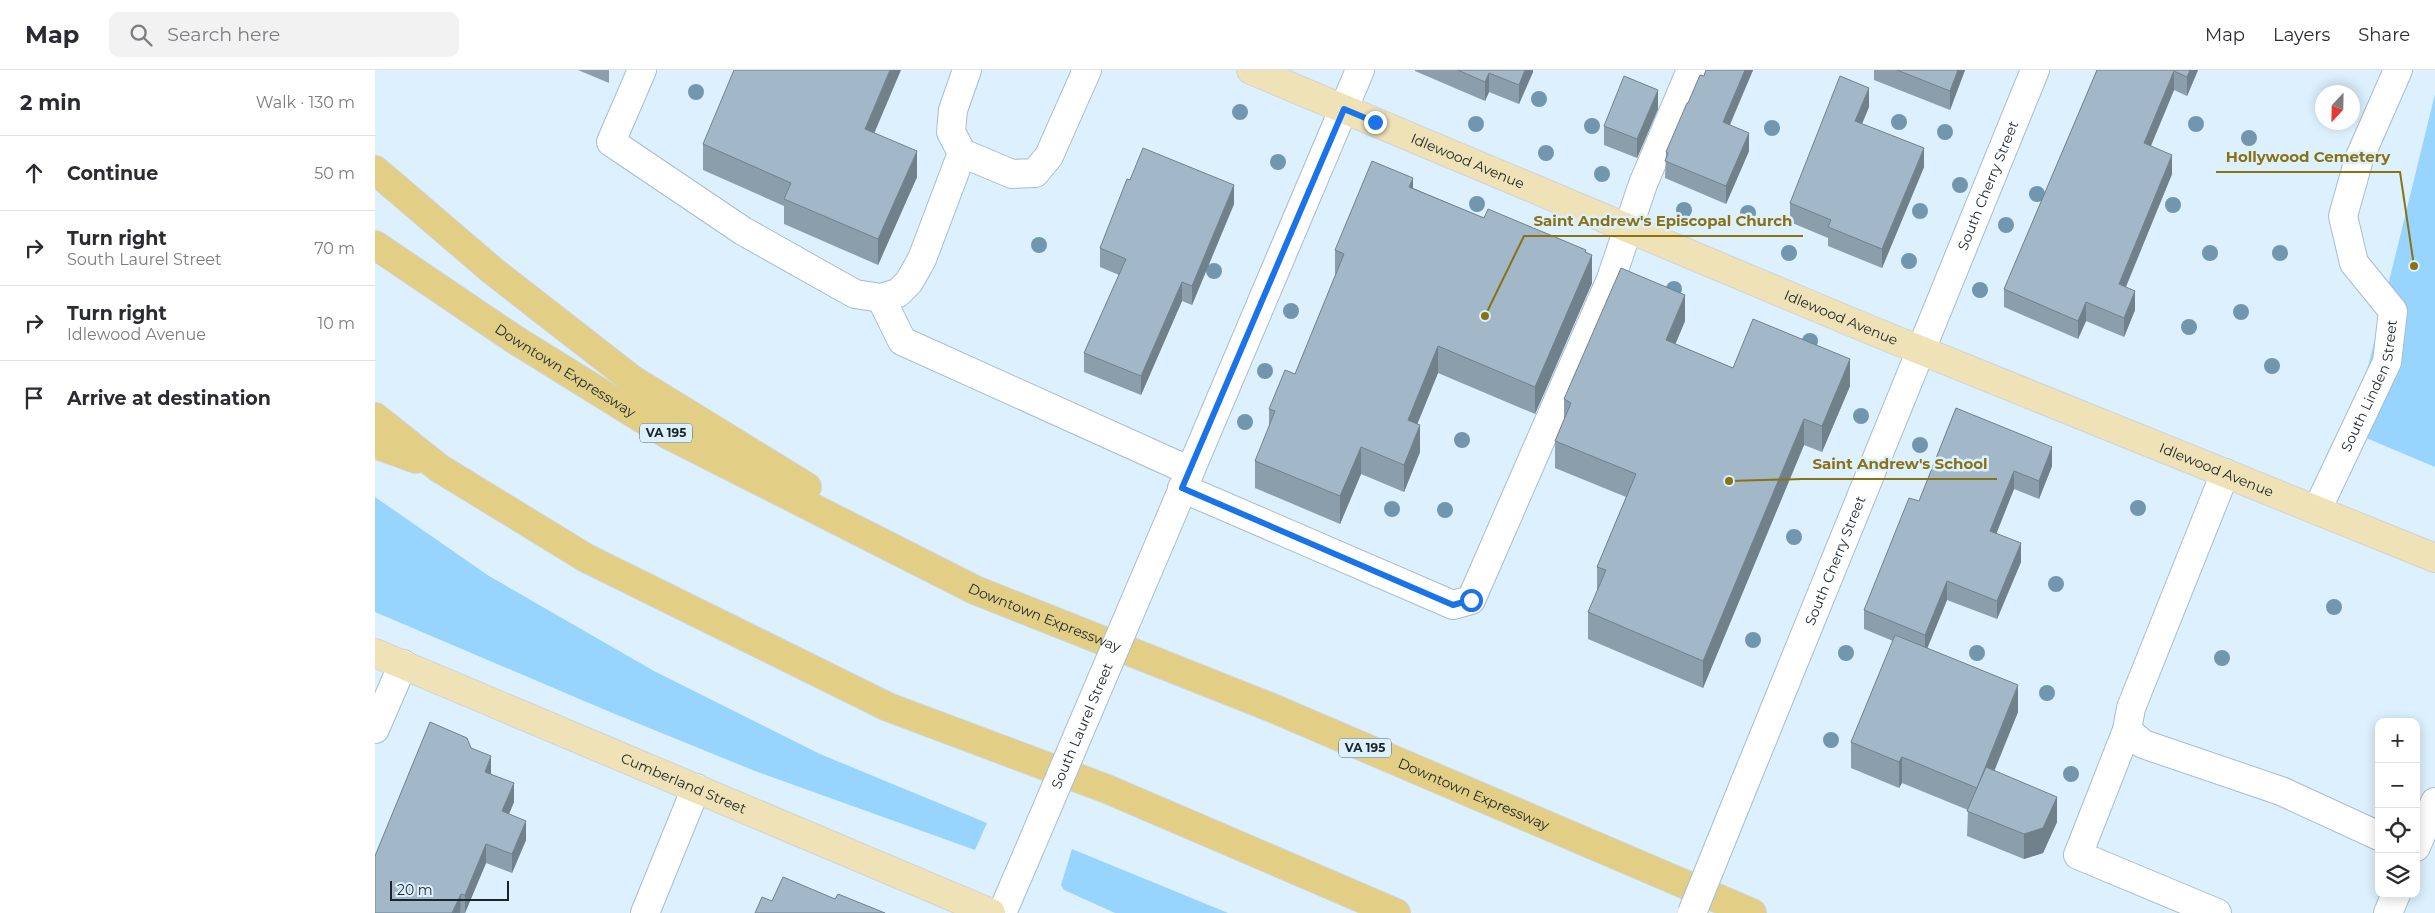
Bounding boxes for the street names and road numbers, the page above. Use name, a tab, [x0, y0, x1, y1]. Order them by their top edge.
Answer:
street label: South Cherry Street	[1954, 118, 2022, 253]
street label: Idlewood Avenue	[1408, 129, 1527, 193]
street label: Idlewood Avenue	[1782, 286, 1901, 349]
street label: South Linden Street	[2337, 318, 2401, 454]
street label: Downtown Expressway	[491, 320, 639, 422]
road number: VA 195	[640, 423, 692, 442]
street label: Idlewood Avenue	[2157, 439, 2276, 501]
street label: South Cherry Street	[1801, 493, 1870, 628]
street label: Downtown Expressway	[965, 579, 1124, 656]
street label: South Laurel Street	[1047, 660, 1117, 792]
road number: VA 195	[1339, 738, 1391, 758]
street label: Cumberland Street	[618, 749, 749, 818]
street label: Downtown Expressway	[1395, 754, 1552, 834]

